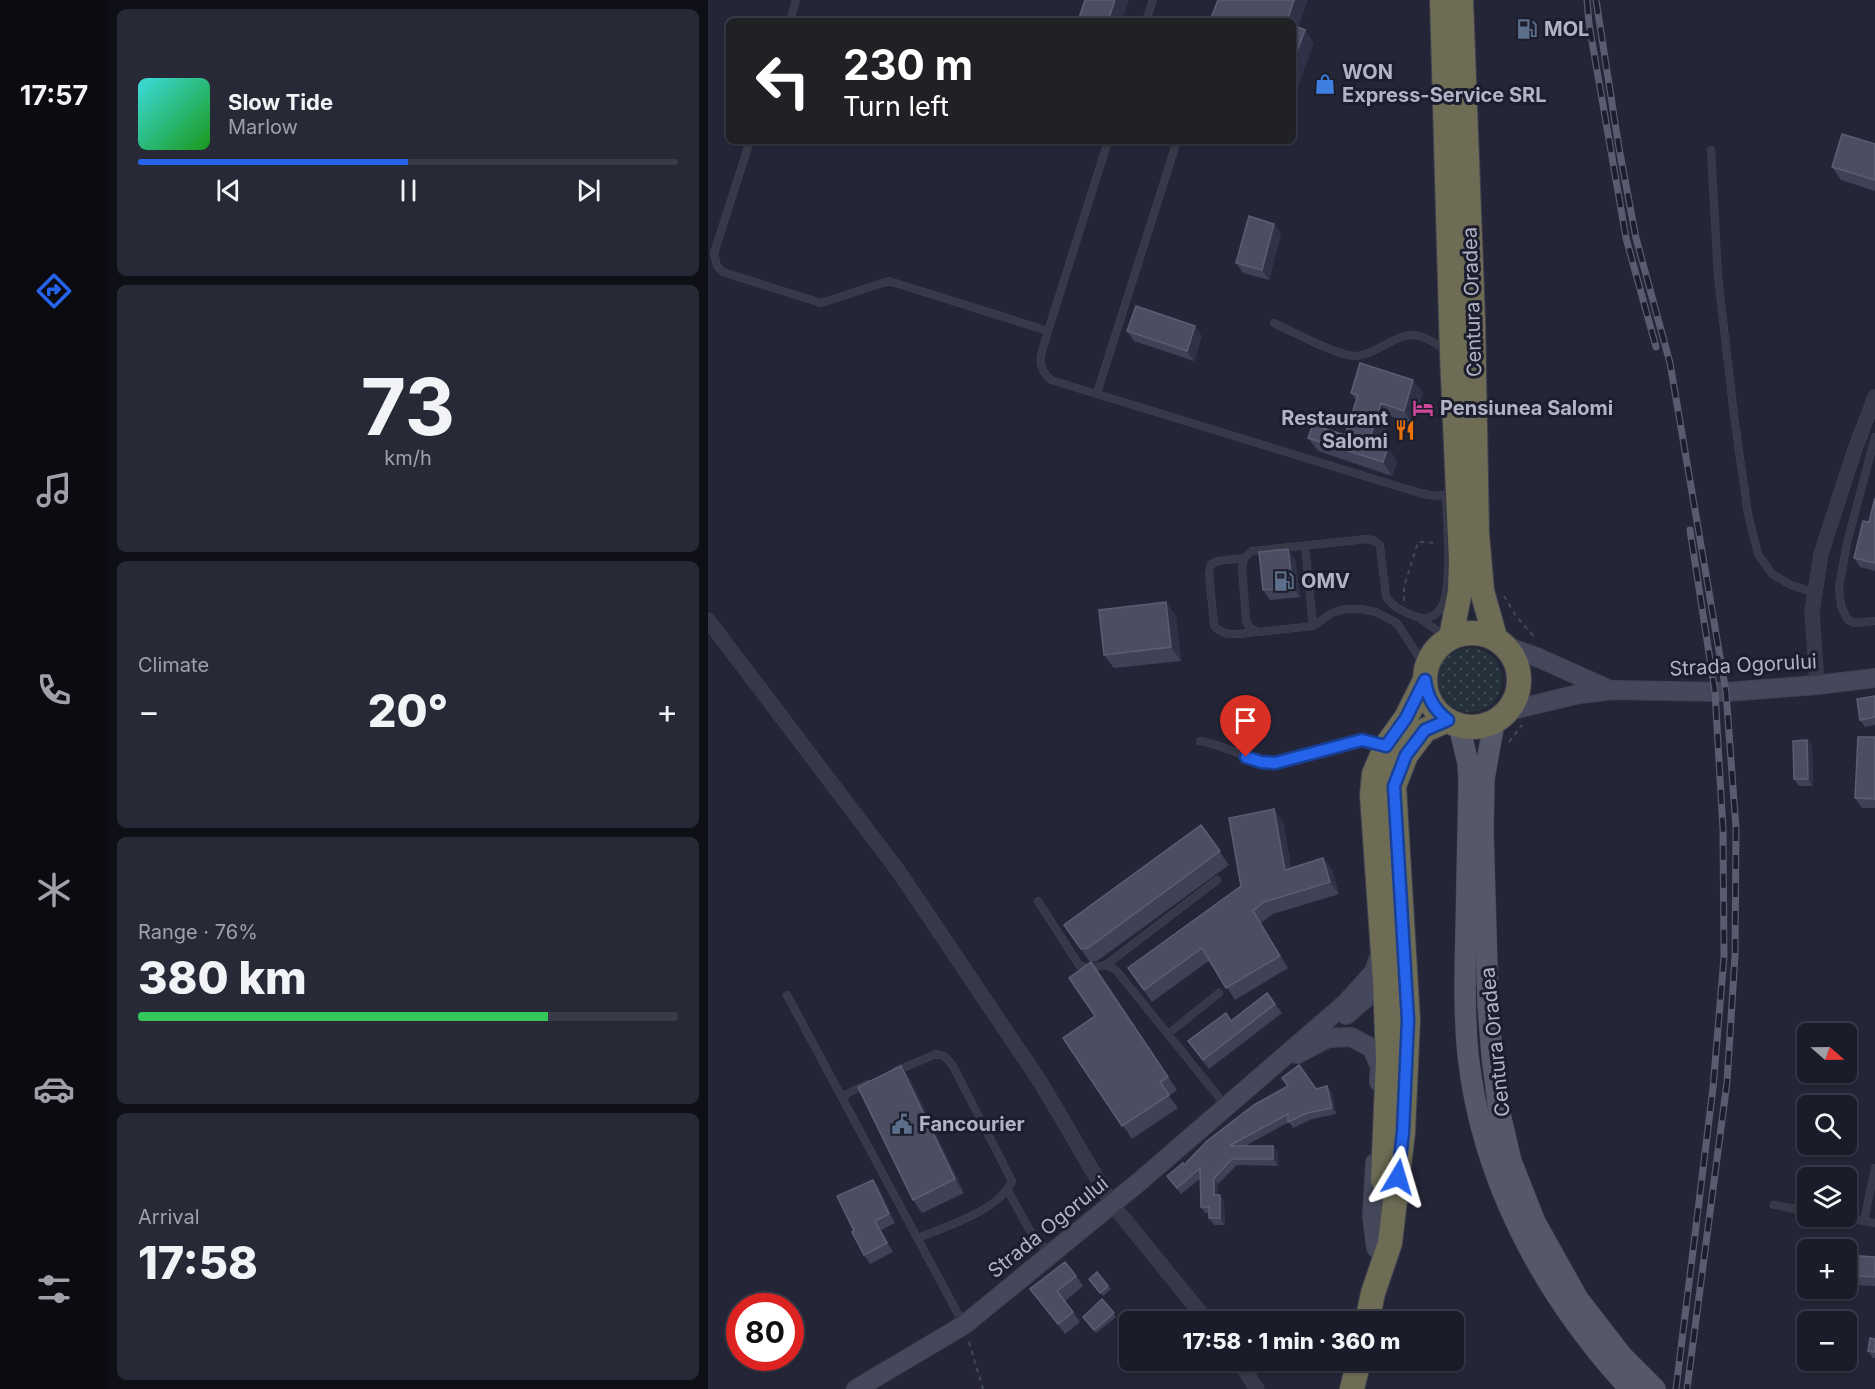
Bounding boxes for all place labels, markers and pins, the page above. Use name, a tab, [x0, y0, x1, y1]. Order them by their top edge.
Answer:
fuel station icon: MOL	[1515, 17, 1539, 41]
place label: MOL	[1544, 17, 1589, 41]
place label: WON Express-Service SRL	[1342, 60, 1547, 107]
shop icon: WON Express-Service SRL	[1313, 72, 1337, 96]
hotel icon: Pensiunea Salomi	[1411, 396, 1435, 420]
place label: Pensiunea Salomi	[1440, 396, 1613, 420]
place label: Restaurant Salomi	[1281, 406, 1388, 453]
restaurant icon: Restaurant Salomi	[1393, 418, 1417, 442]
fuel station icon: OMV	[1272, 569, 1296, 593]
place label: OMV	[1301, 569, 1350, 593]
pin	[1220, 695, 1271, 757]
public building icon: Fancourier	[890, 1112, 914, 1136]
place label: Fancourier	[919, 1112, 1025, 1136]

